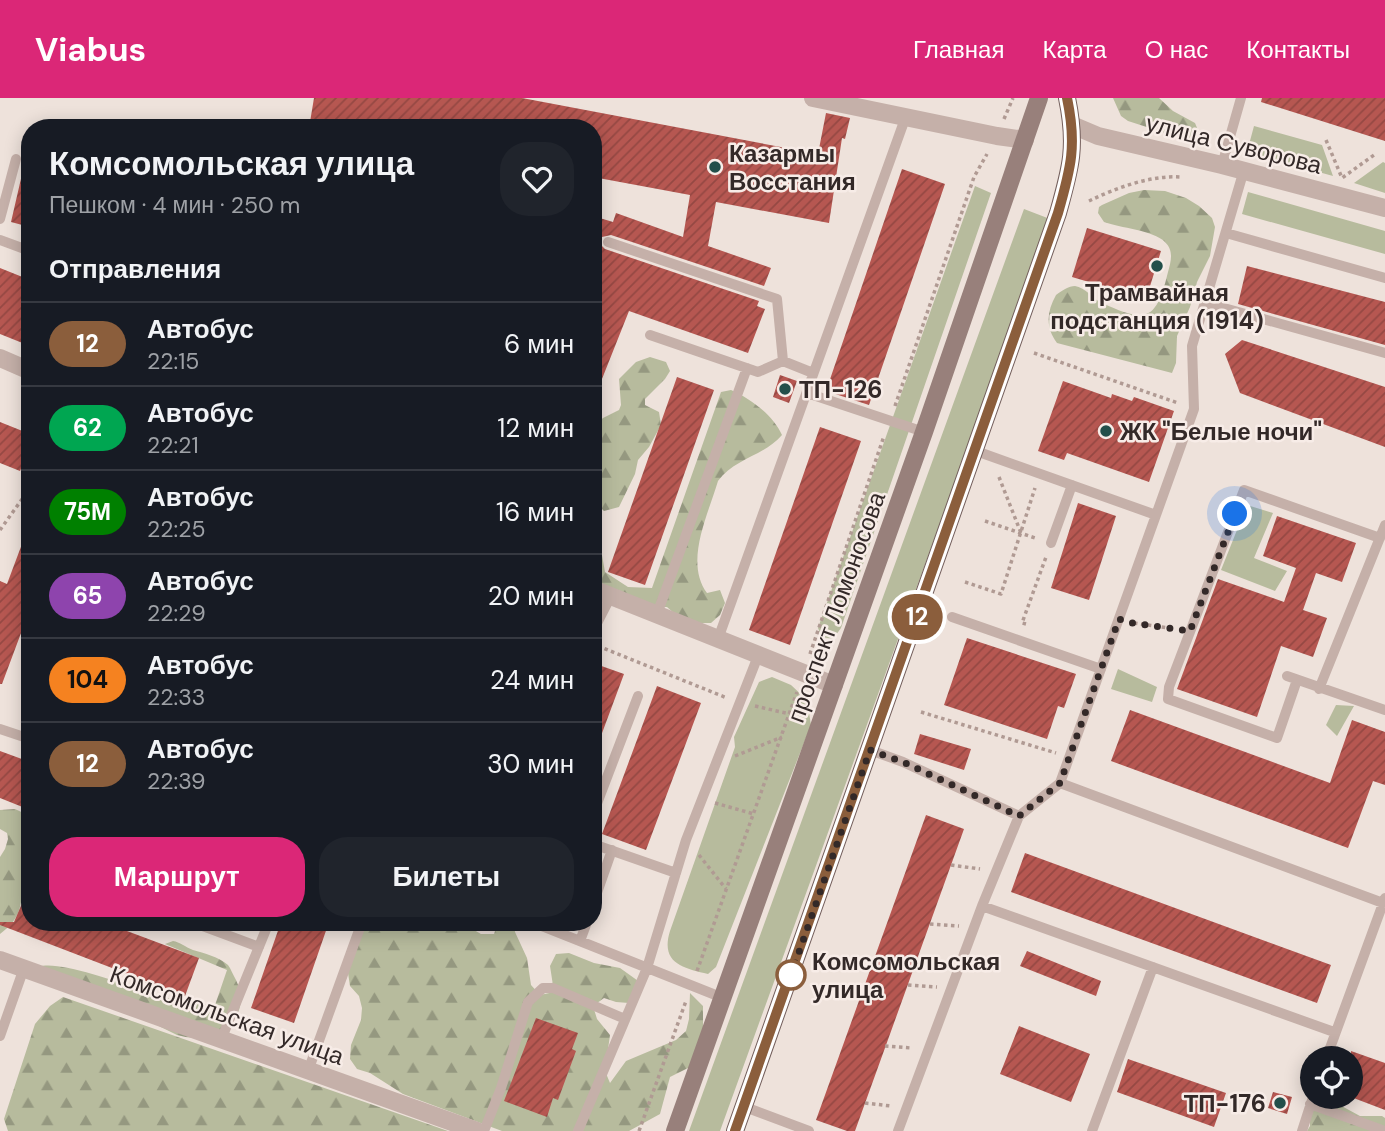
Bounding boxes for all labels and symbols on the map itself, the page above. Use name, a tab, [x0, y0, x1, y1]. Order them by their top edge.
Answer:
street label: улица Суворова	[1143, 107, 1326, 181]
place label: Казармы Восстания	[729, 138, 856, 197]
marker: Казармы Восстания	[707, 159, 723, 175]
marker: Трамвайная подстанция (1914)	[1149, 258, 1165, 274]
place label: Трамвайная подстанция (1914)	[1050, 277, 1264, 336]
place label: ТП-126	[799, 374, 883, 405]
marker: ТП-126	[777, 381, 793, 397]
place label: ЖК "Белые ночи"	[1119, 416, 1322, 447]
marker: ЖК "Белые ночи"	[1098, 423, 1114, 439]
street label: проспект Ломоносова	[780, 487, 892, 727]
your location	[1217, 496, 1252, 531]
line badge: 12	[886, 594, 948, 640]
place label: Комсомольская улица	[812, 946, 1000, 1005]
street label: Комсомольская улица	[106, 958, 349, 1072]
marker: Комсомольская улица	[776, 960, 806, 990]
place label: ТП-176	[1184, 1088, 1266, 1119]
marker: ТП-176	[1272, 1095, 1288, 1111]

